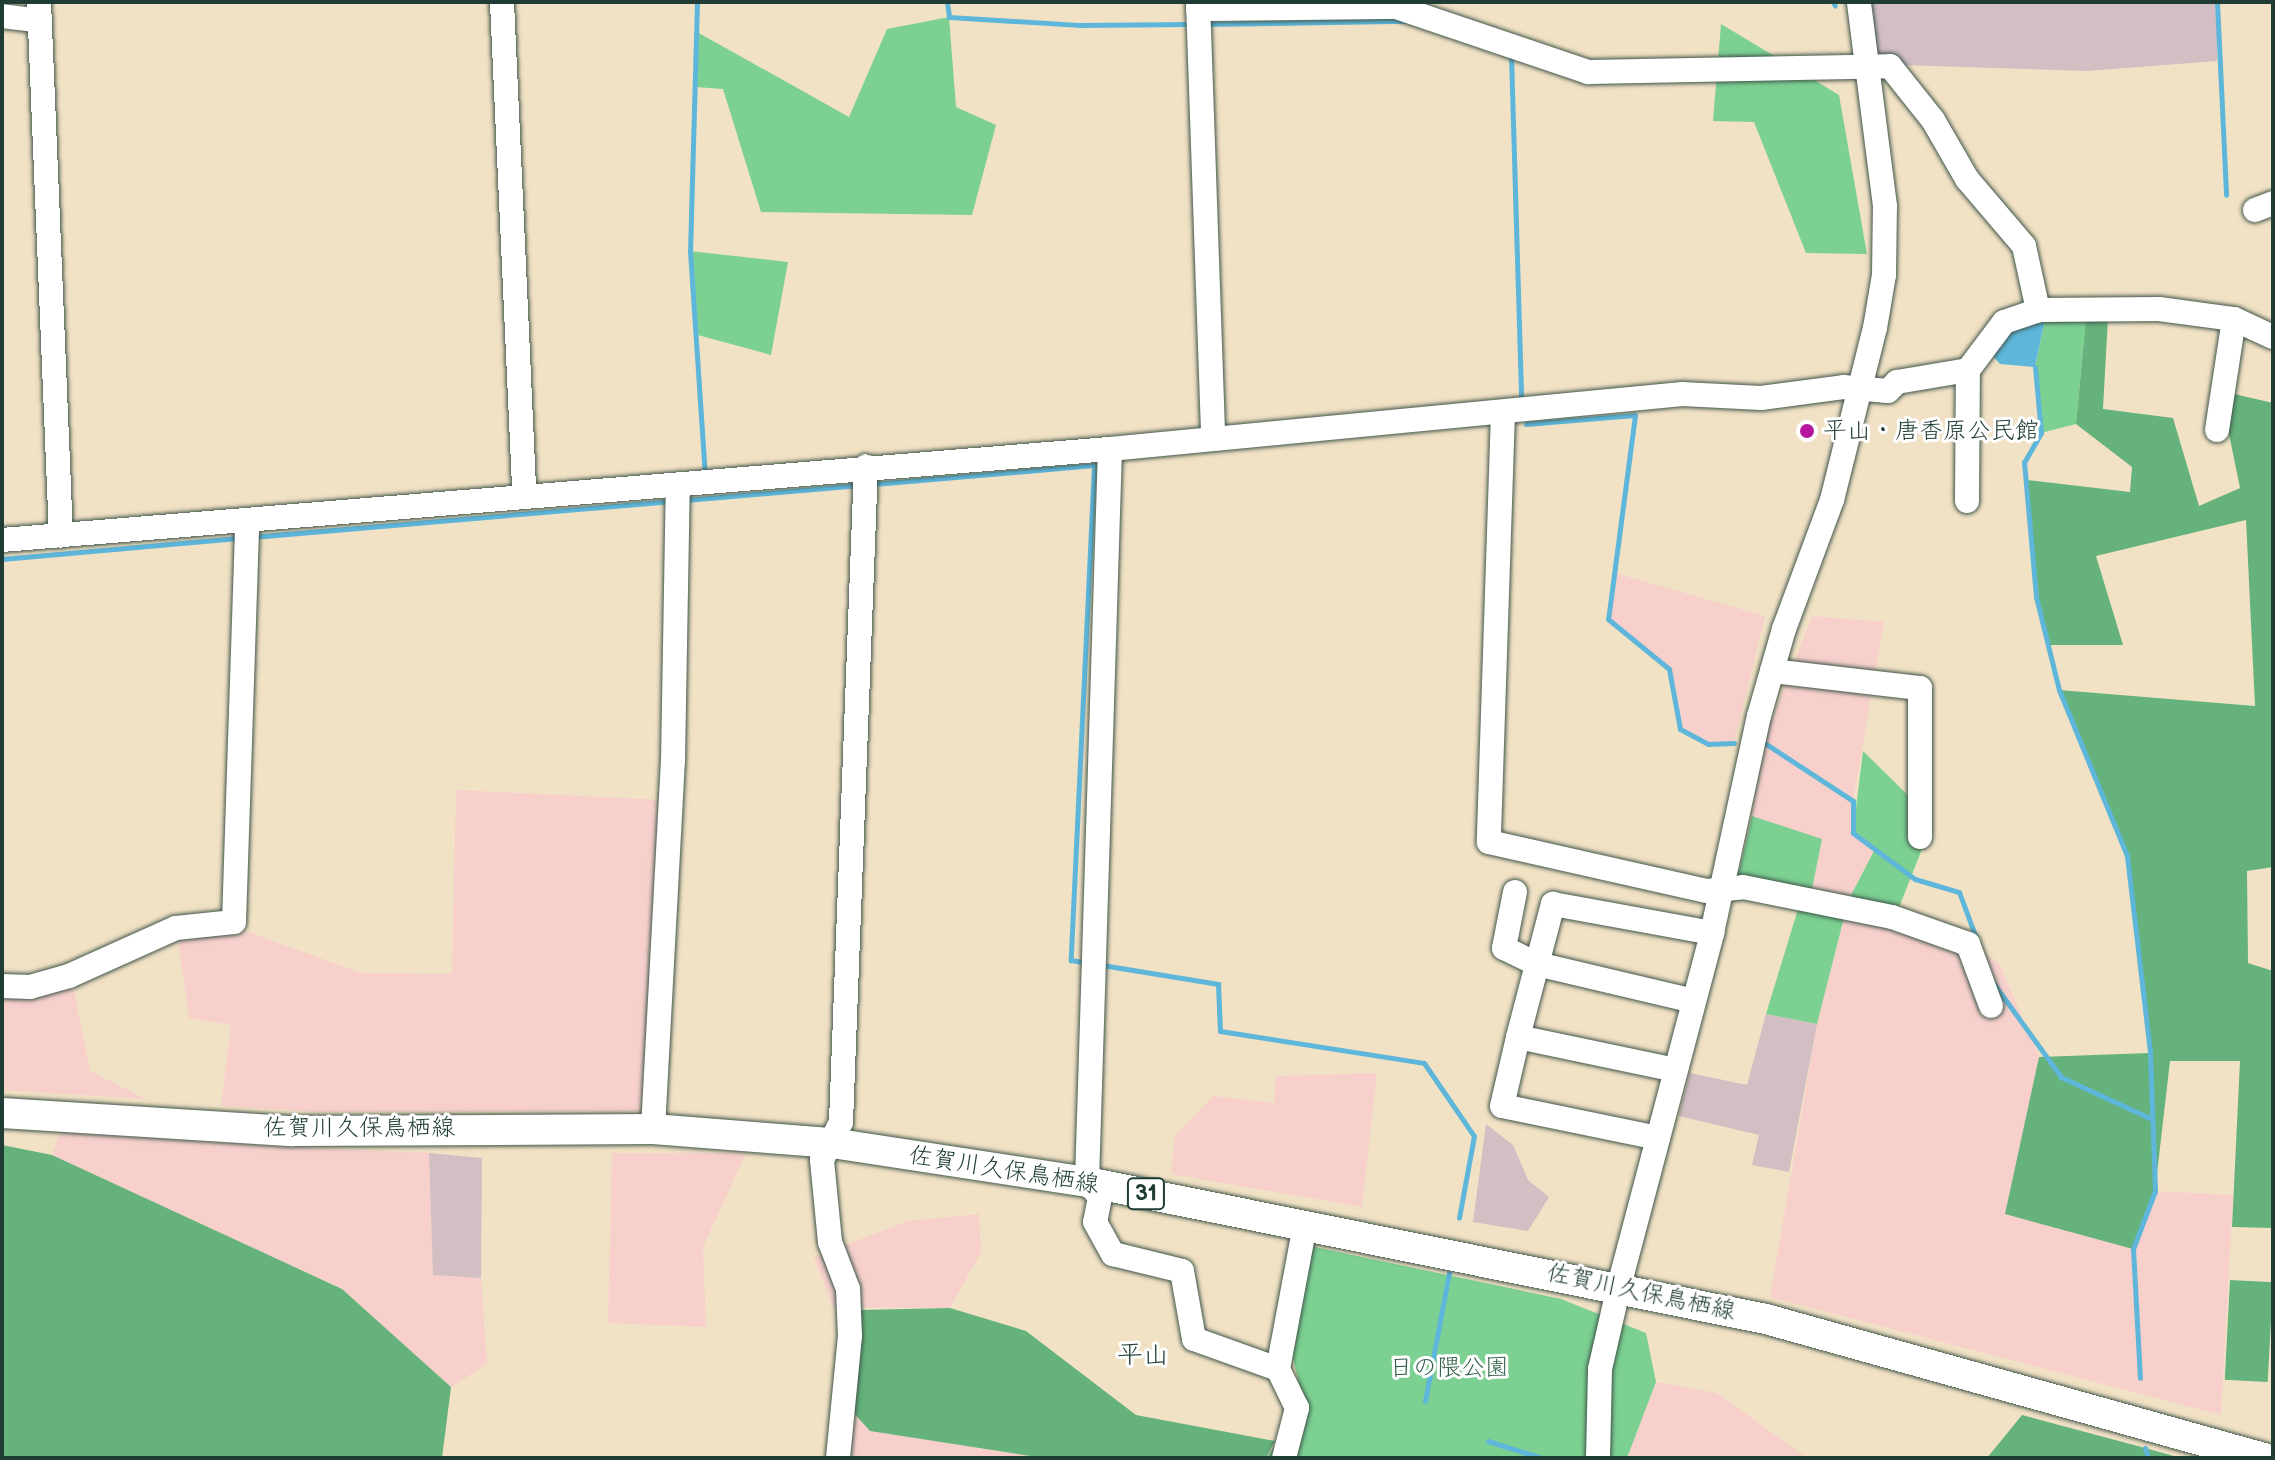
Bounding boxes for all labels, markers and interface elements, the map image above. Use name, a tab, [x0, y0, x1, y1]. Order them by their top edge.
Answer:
place label: 平山・唐香原公民館	[1823, 417, 2039, 445]
marker: 平山・唐香原公民館	[1798, 422, 1816, 440]
street label: 佐賀川久保鳥栖線	[263, 1114, 455, 1142]
street label: 佐賀川久保鳥栖線	[907, 1141, 1101, 1199]
road number: 31	[1126, 1176, 1166, 1212]
street label: 佐賀川久保鳥栖線	[1544, 1258, 1738, 1326]
district label: 平山	[1117, 1340, 1169, 1372]
park label: 日の隈公園	[1389, 1354, 1509, 1382]

